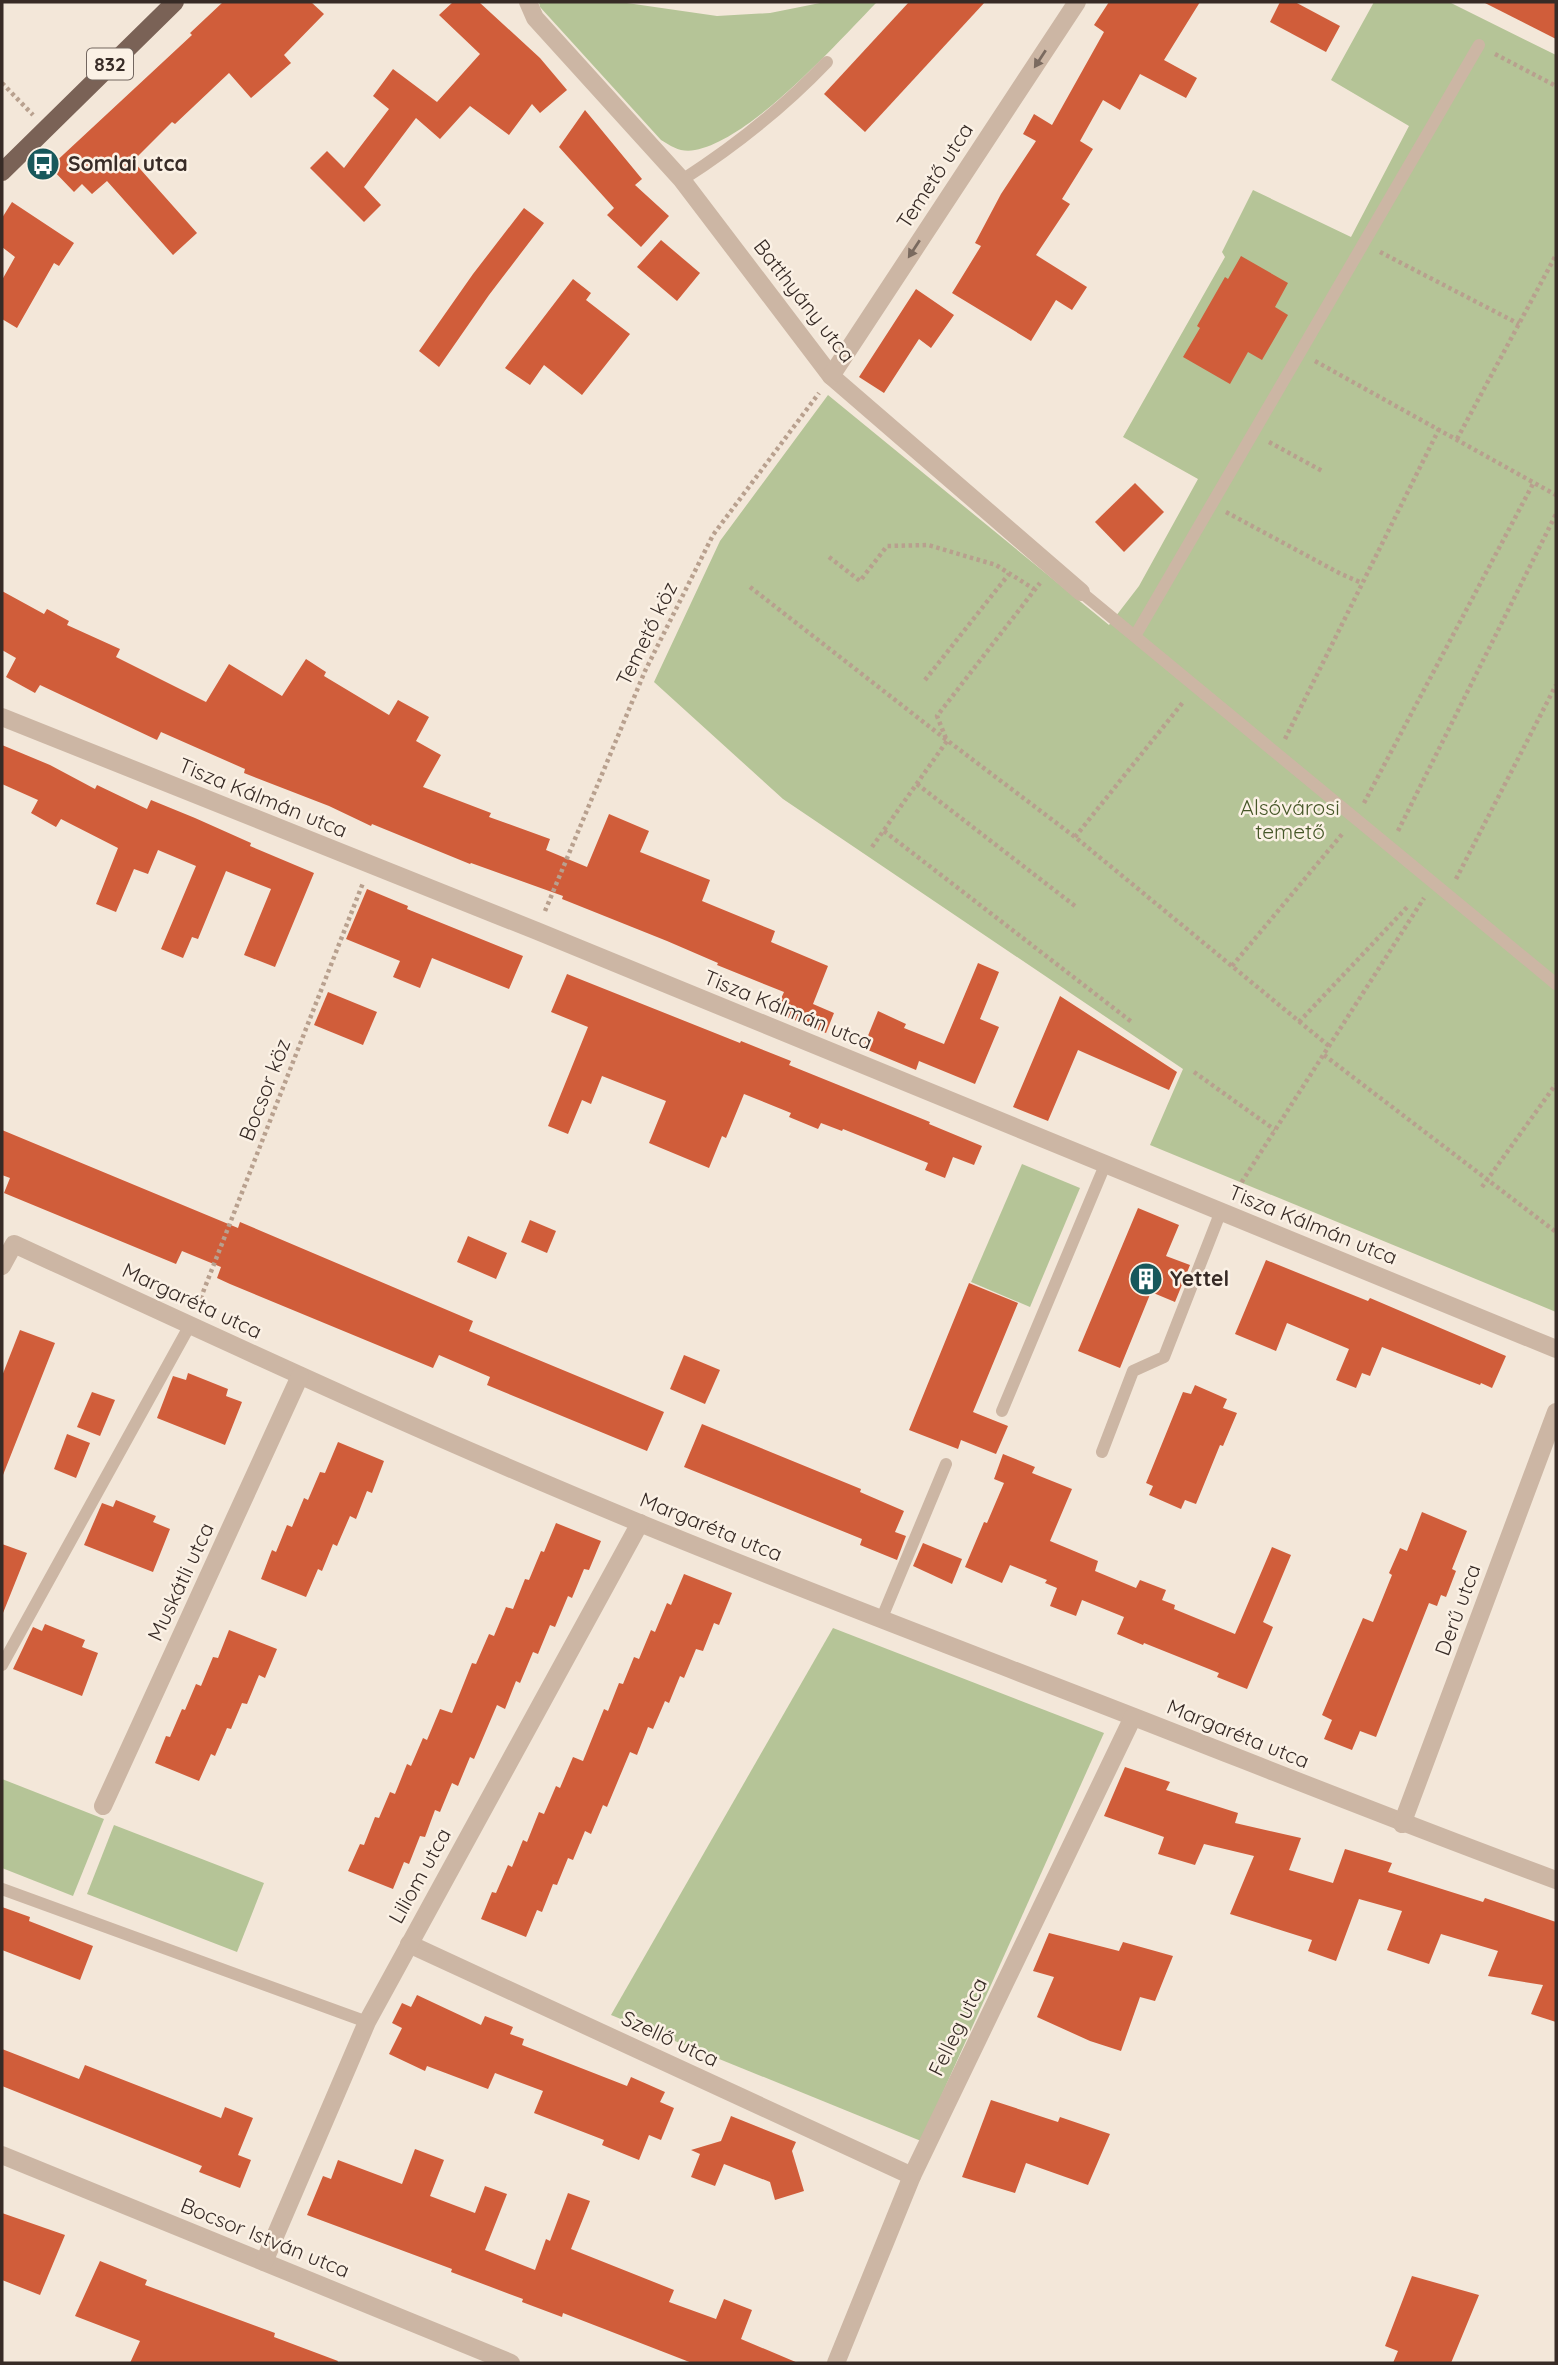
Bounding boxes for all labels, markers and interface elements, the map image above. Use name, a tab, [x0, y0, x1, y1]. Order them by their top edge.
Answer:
road number: 832	[87, 48, 133, 80]
one-way arrow	[1033, 49, 1046, 69]
street label: Temető utca	[890, 118, 978, 233]
bus stop icon: Somlai utca	[24, 145, 62, 183]
place label: Somlai utca	[68, 150, 188, 176]
street label: Batthyány utca	[749, 234, 861, 367]
one-way arrow	[908, 239, 921, 259]
street label: Temető köz	[610, 577, 682, 690]
street label: Tisza Kálmán utca	[175, 751, 352, 843]
park label: Alsóvárosi temető	[1240, 794, 1340, 844]
street label: Tisza Kálmán utca	[700, 963, 877, 1055]
street label: Bocsor köz	[233, 1035, 295, 1144]
street label: Tisza Kálmán utca	[1225, 1178, 1402, 1270]
street label: Margaréta utca	[118, 1256, 266, 1344]
building icon: Yettel	[1127, 1260, 1165, 1298]
place label: Yettel	[1170, 1265, 1229, 1291]
street label: Margaréta utca	[636, 1486, 786, 1566]
street label: Muskátli utca	[141, 1518, 219, 1645]
street label: Derű utca	[1429, 1560, 1486, 1659]
street label: Margaréta utca	[1163, 1693, 1313, 1773]
street label: Liliom utca	[382, 1823, 456, 1928]
street label: Felleg utca	[922, 1973, 992, 2080]
street label: Szellő utca	[618, 2004, 723, 2072]
street label: Bocsor István utca	[177, 2191, 354, 2283]

